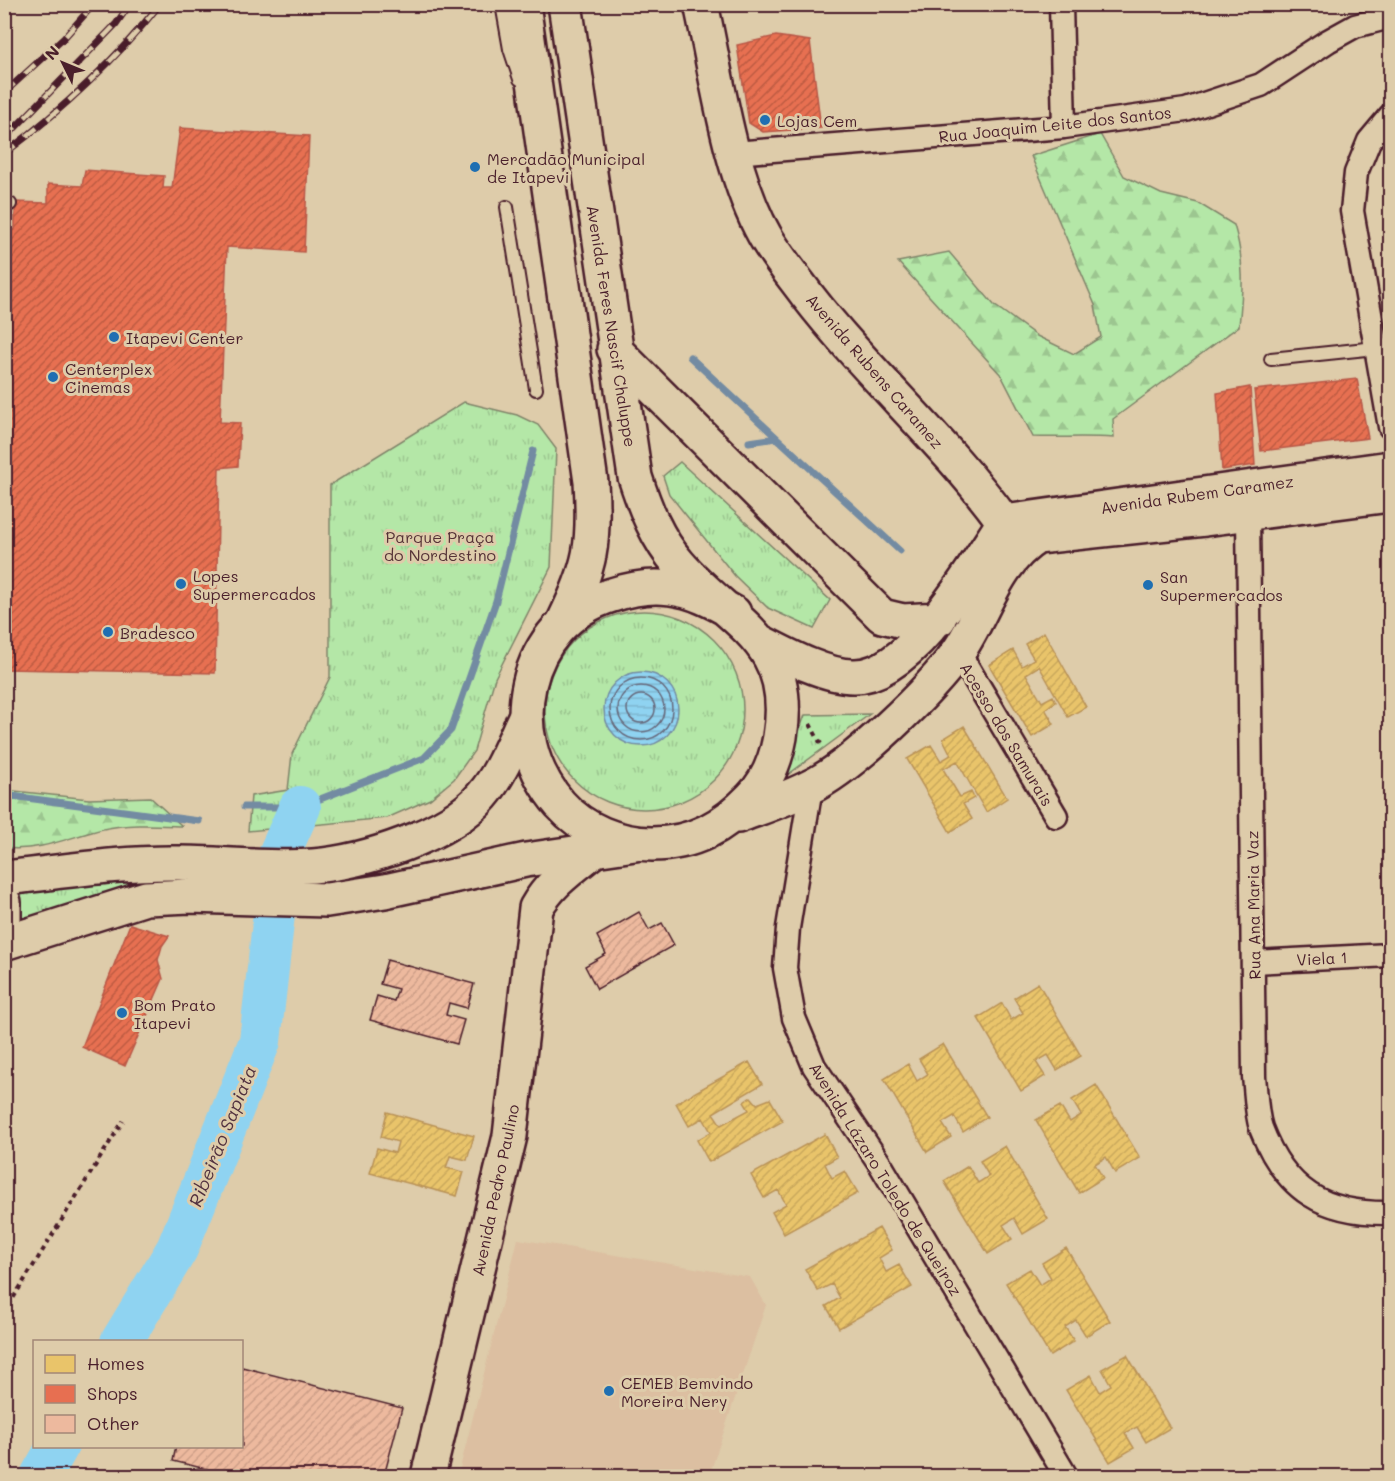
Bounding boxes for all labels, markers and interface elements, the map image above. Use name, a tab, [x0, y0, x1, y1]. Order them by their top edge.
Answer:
north arrow	[33, 33, 93, 93]
text: N	[40, 41, 63, 64]
street label: Rua Joaquim Leite dos Santos	[938, 101, 1172, 147]
place label: Lojas Cem	[777, 110, 857, 131]
marker: Lojas Cem	[758, 113, 772, 127]
place label: Mercadão Municipal de Itapevi	[487, 148, 645, 187]
marker: Mercadão Municipal de Itapevi	[468, 160, 482, 174]
street label: Avenida Feres Nascif Chaluppe	[583, 204, 641, 448]
street label: Avenida Rubens Caramez	[802, 289, 948, 453]
place label: Itapevi Center	[126, 327, 243, 348]
marker: Itapevi Center	[107, 330, 121, 344]
place label: Centerplex Cinemas	[65, 358, 152, 397]
marker: Centerplex Cinemas	[46, 370, 60, 384]
street label: Avenida Rubem Caramez	[1099, 470, 1295, 518]
park label: Parque Praça do Nordestino	[384, 526, 496, 565]
place label: Lopes Supermercados	[193, 565, 316, 604]
place label: San Supermercados	[1160, 566, 1283, 605]
marker: Lopes Supermercados	[174, 577, 188, 591]
marker: San Supermercados	[1141, 578, 1155, 592]
place label: Bradesco	[120, 622, 195, 643]
marker: Bradesco	[101, 625, 115, 639]
street label: Acesso dos Samurais	[956, 658, 1058, 810]
street label: Rua Ana Maria Vaz	[1241, 830, 1265, 980]
street label: Viela 1	[1296, 946, 1348, 970]
place label: Bom Prato Itapevi	[134, 994, 216, 1033]
marker: Bom Prato Itapevi	[115, 1006, 129, 1020]
street label: Avenida Lázaro Toledo de Queiroz	[805, 1058, 967, 1300]
water label: Ribeirão Sapiata	[183, 1062, 261, 1210]
street label: Avenida Pedro Paulino	[467, 1102, 523, 1278]
legend	[33, 1340, 243, 1448]
text: Homes	[87, 1351, 145, 1375]
place label: CEMEB Bemvindo Moreira Nery	[621, 1372, 753, 1411]
text: Shops	[87, 1381, 138, 1405]
marker: CEMEB Bemvindo Moreira Nery	[602, 1384, 616, 1398]
text: Other	[87, 1411, 140, 1435]

